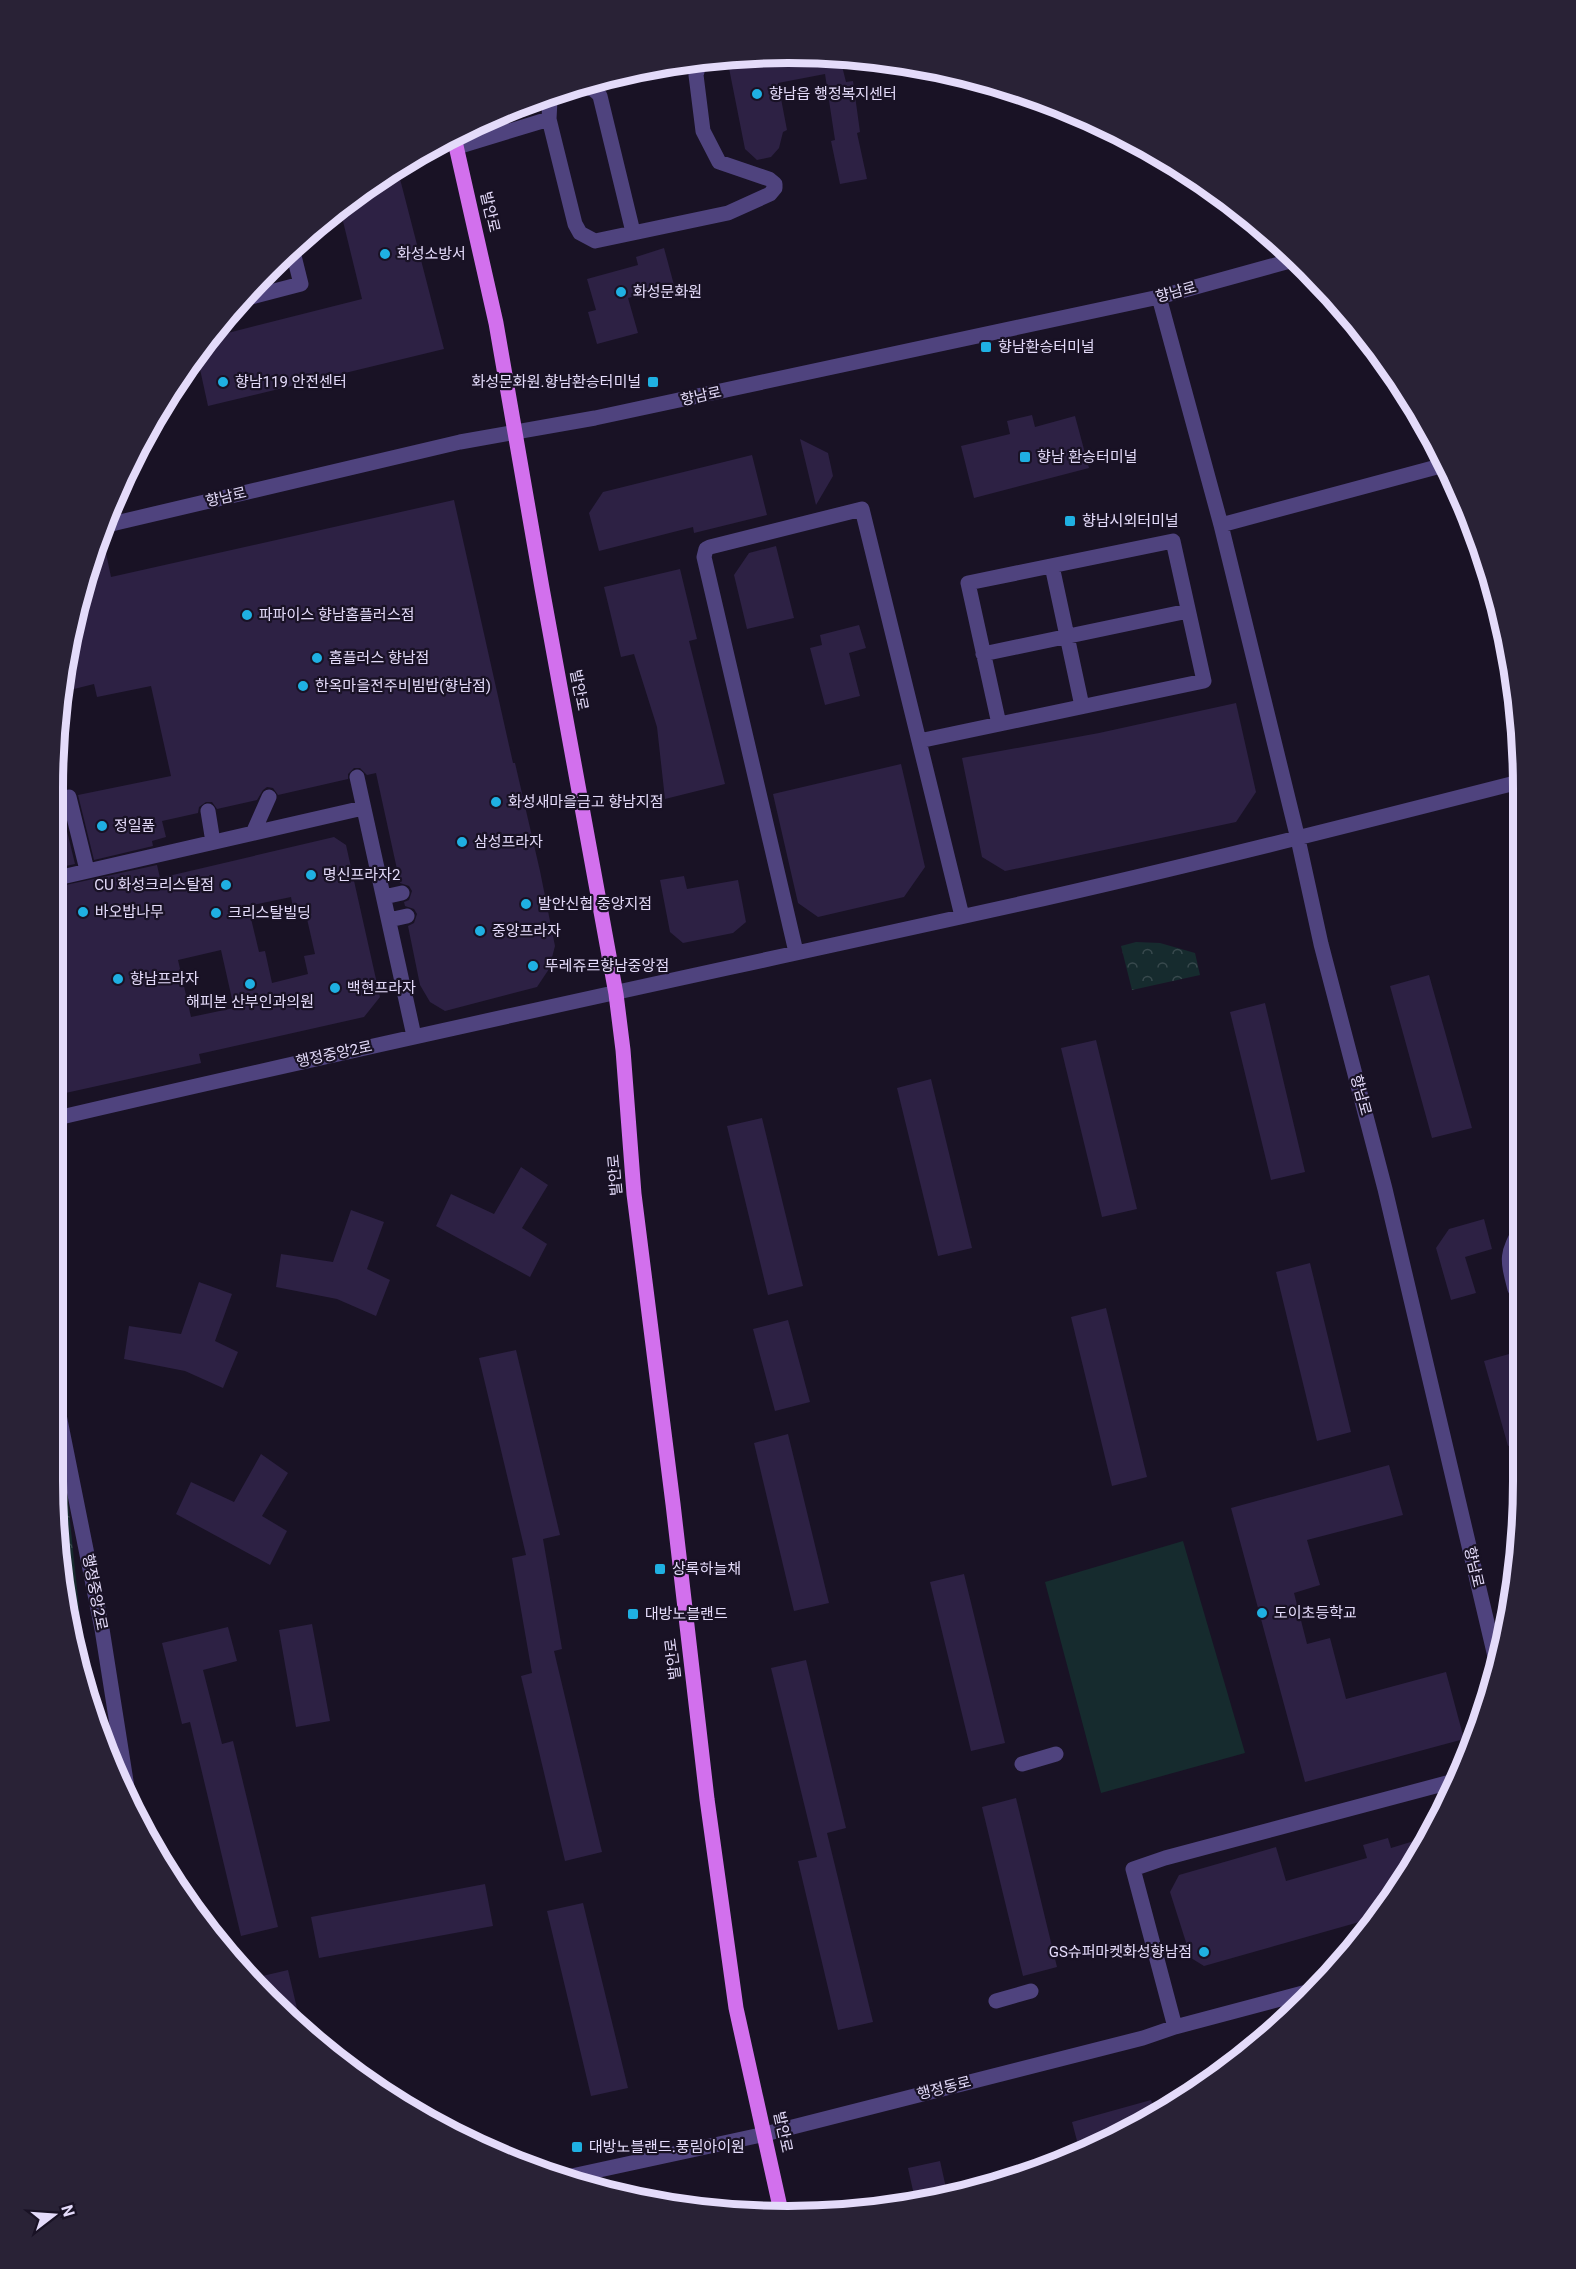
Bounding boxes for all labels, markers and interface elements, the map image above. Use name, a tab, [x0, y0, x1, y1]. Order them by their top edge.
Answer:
place label: 향남읍 행정복지센터	[769, 85, 897, 103]
marker: 향남읍 행정복지센터	[750, 87, 764, 101]
street label: 발안로	[477, 190, 503, 234]
place label: 화성소방서	[397, 245, 466, 263]
marker: 화성소방서	[378, 247, 392, 261]
street label: 향남로	[1154, 278, 1198, 306]
place label: 화성문화원	[633, 283, 702, 301]
marker: 화성문화원	[614, 285, 628, 299]
place label: 향남환승터미널	[998, 338, 1095, 356]
marker: 향남환승터미널	[979, 340, 993, 354]
place label: 향남119 안전센터	[235, 373, 347, 391]
place label: 화성문화원.향남환승터미널	[471, 373, 641, 391]
marker: 향남119 안전센터	[216, 375, 230, 389]
marker: 화성문화원.향남환승터미널	[646, 375, 660, 389]
street label: 향남로	[679, 383, 723, 409]
place label: 향남 환승터미널	[1037, 448, 1137, 466]
marker: 향남 환승터미널	[1018, 450, 1032, 464]
street label: 향남로	[204, 484, 248, 510]
place label: 향남시외터미널	[1082, 512, 1179, 530]
marker: 향남시외터미널	[1063, 514, 1077, 528]
place label: 파파이스 향남홈플러스점	[259, 606, 415, 624]
marker: 파파이스 향남홈플러스점	[240, 608, 254, 622]
place label: 홈플러스 향남점	[329, 649, 429, 667]
marker: 홈플러스 향남점	[310, 651, 324, 665]
street label: 발안로	[566, 668, 592, 712]
place label: 한옥마을전주비빔밥(향남점)	[315, 677, 491, 695]
marker: 한옥마을전주비빔밥(향남점)	[296, 679, 310, 693]
place label: 화성새마을금고 향남지점	[508, 793, 664, 811]
marker: 화성새마을금고 향남지점	[489, 795, 503, 809]
place label: 정일품	[114, 817, 155, 835]
marker: 정일품	[95, 819, 109, 833]
place label: 삼성프라자	[474, 833, 543, 851]
marker: 삼성프라자	[455, 835, 469, 849]
place label: 명신프라자2	[323, 866, 400, 884]
marker: 명신프라자2	[304, 868, 318, 882]
place label: CU 화성크리스탈점	[94, 876, 214, 894]
marker: CU 화성크리스탈점	[219, 878, 233, 892]
place label: 발안신협 중앙지점	[538, 895, 652, 913]
marker: 발안신협 중앙지점	[519, 897, 533, 911]
place label: 바오밥나무	[95, 903, 164, 921]
place label: 크리스탈빌딩	[228, 904, 311, 922]
marker: 바오밥나무	[76, 905, 90, 919]
marker: 크리스탈빌딩	[209, 906, 223, 920]
place label: 중앙프라자	[492, 922, 561, 940]
marker: 중앙프라자	[473, 924, 487, 938]
place label: 뚜레쥬르향남중앙점	[545, 957, 669, 975]
marker: 뚜레쥬르향남중앙점	[526, 959, 540, 973]
place label: 향남프라자	[130, 970, 199, 988]
marker: 향남프라자	[111, 972, 125, 986]
marker: 해피본 산부인과의원	[243, 977, 257, 991]
place label: 백현프라자	[347, 979, 416, 997]
marker: 백현프라자	[328, 981, 342, 995]
place label: 해피본 산부인과의원	[186, 993, 314, 1011]
street label: 행정중앙2로	[294, 1037, 374, 1071]
street label: 향남로	[1347, 1073, 1375, 1117]
street label: 발안로	[604, 1154, 626, 1196]
street label: 향남로	[1461, 1545, 1487, 1589]
street label: 행정중앙2로	[79, 1552, 111, 1632]
place label: 상록하늘채	[672, 1560, 741, 1578]
marker: 상록하늘채	[653, 1562, 667, 1576]
place label: 도이초등학교	[1274, 1604, 1357, 1622]
place label: 대방노블랜드	[645, 1605, 728, 1623]
marker: 도이초등학교	[1255, 1606, 1269, 1620]
marker: 대방노블랜드	[626, 1607, 640, 1621]
street label: 발안로	[662, 1637, 684, 1681]
place label: GS슈퍼마켓화성향남점	[1049, 1943, 1192, 1961]
marker: GS슈퍼마켓화성향남점	[1197, 1945, 1211, 1959]
street label: 행정동로	[915, 2073, 973, 2103]
street label: 발안로	[770, 2110, 796, 2154]
place label: 대방노블랜드.풍림아이원	[589, 2138, 745, 2156]
marker: 대방노블랜드.풍림아이원	[570, 2140, 584, 2154]
north arrow	[24, 2185, 84, 2245]
text: N	[57, 2203, 79, 2219]

